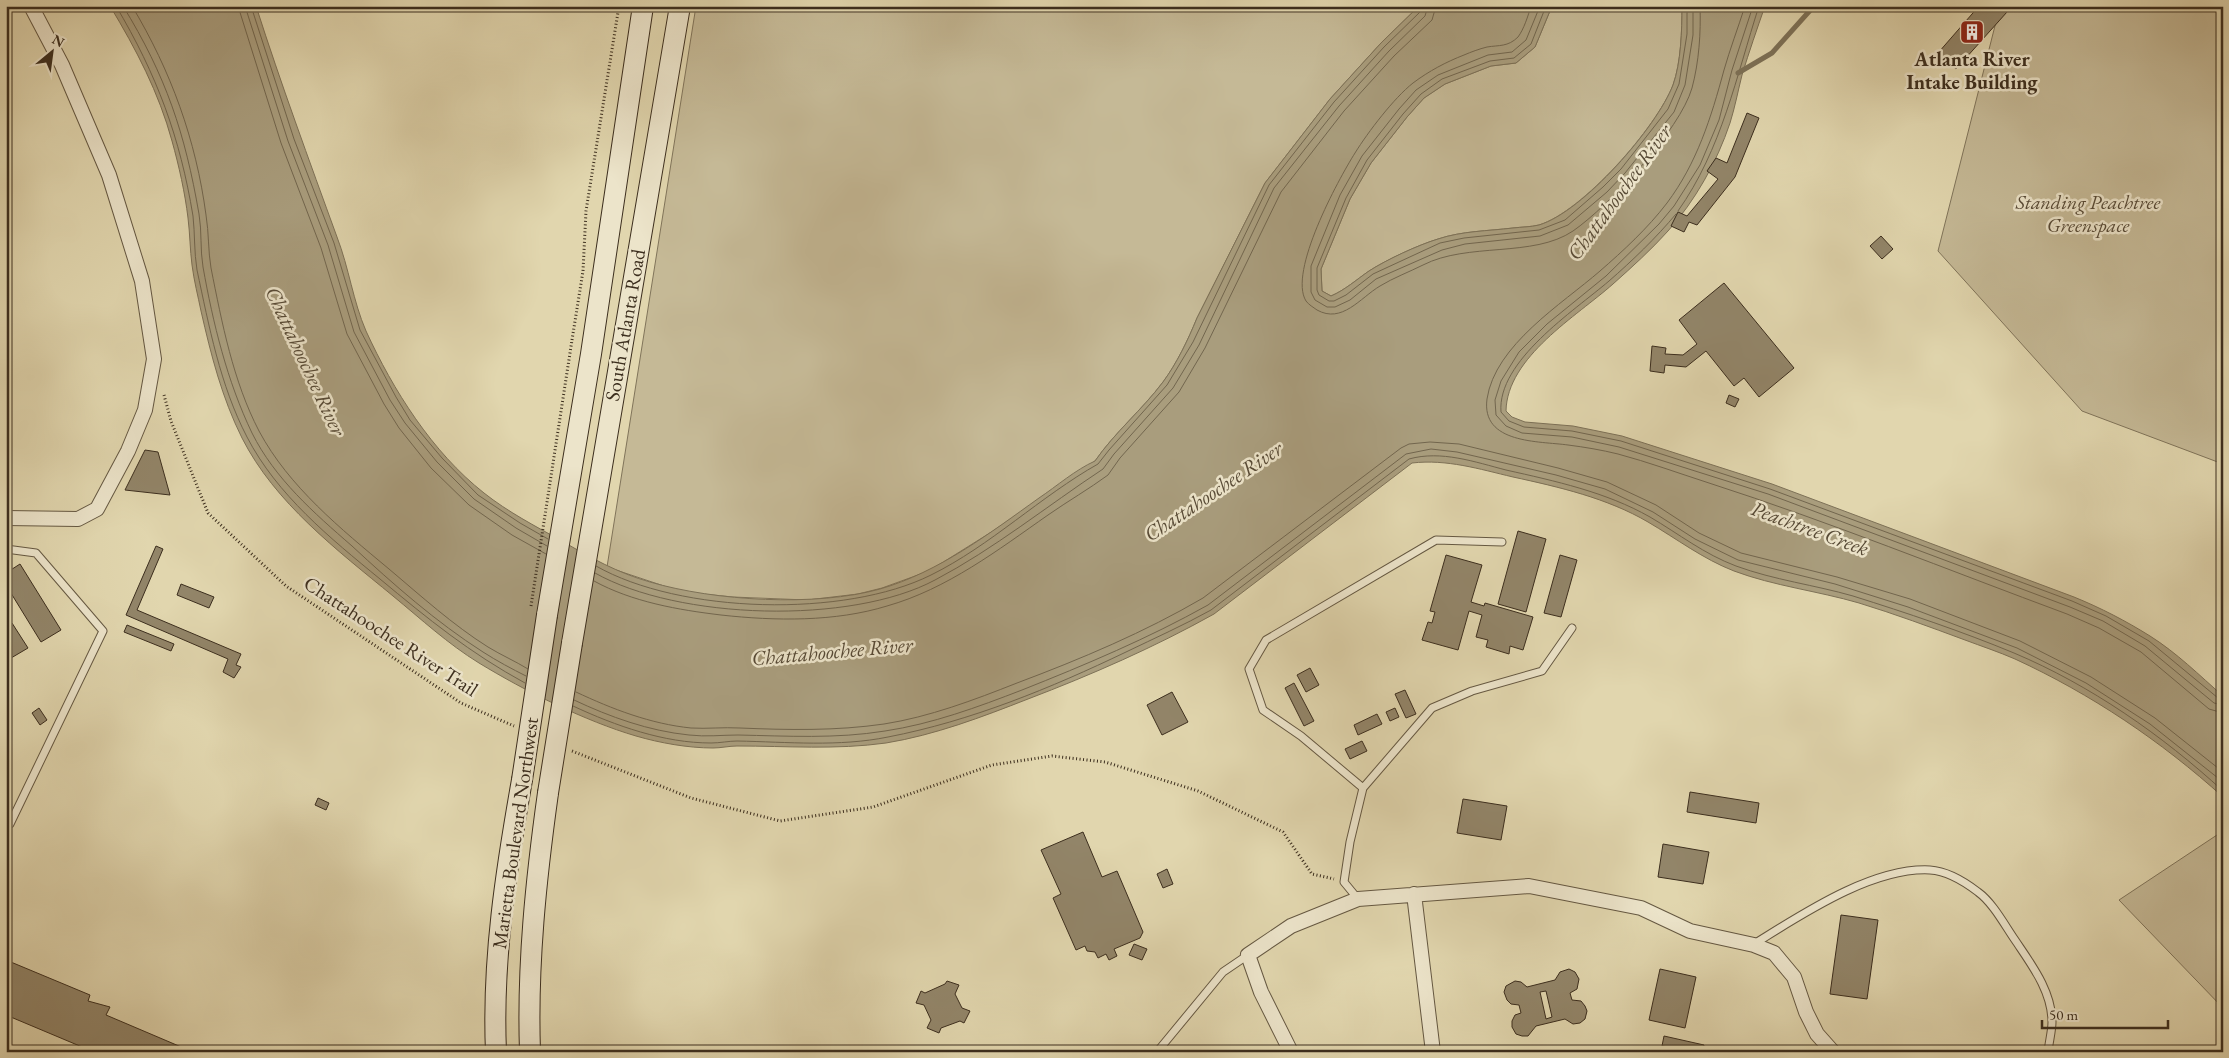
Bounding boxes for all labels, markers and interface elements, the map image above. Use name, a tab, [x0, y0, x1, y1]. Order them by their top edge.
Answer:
building icon: Atlanta River Intake Building	[1959, 19, 1985, 45]
north arrow	[28, 28, 78, 78]
text: N	[49, 30, 68, 52]
place label: Atlanta River Intake Building	[1906, 46, 2039, 95]
water label: Chattahoochee River	[1561, 118, 1678, 265]
park label: Standing Peachtree Greenspace	[2015, 189, 2160, 238]
street label: South Atlanta Road	[599, 246, 651, 403]
water label: Chattahoochee River	[260, 282, 353, 441]
water label: Chattahoochee River	[1139, 434, 1288, 547]
water label: Peachtree Creek	[1748, 494, 1873, 562]
street label: Chattahoochee River Trail	[299, 570, 483, 702]
water label: Chattahoochee River	[750, 630, 915, 671]
street label: Marietta Boulevard Northwest	[486, 715, 544, 951]
scale bar	[2042, 998, 2168, 1030]
text: 50 m	[2049, 1005, 2078, 1024]

